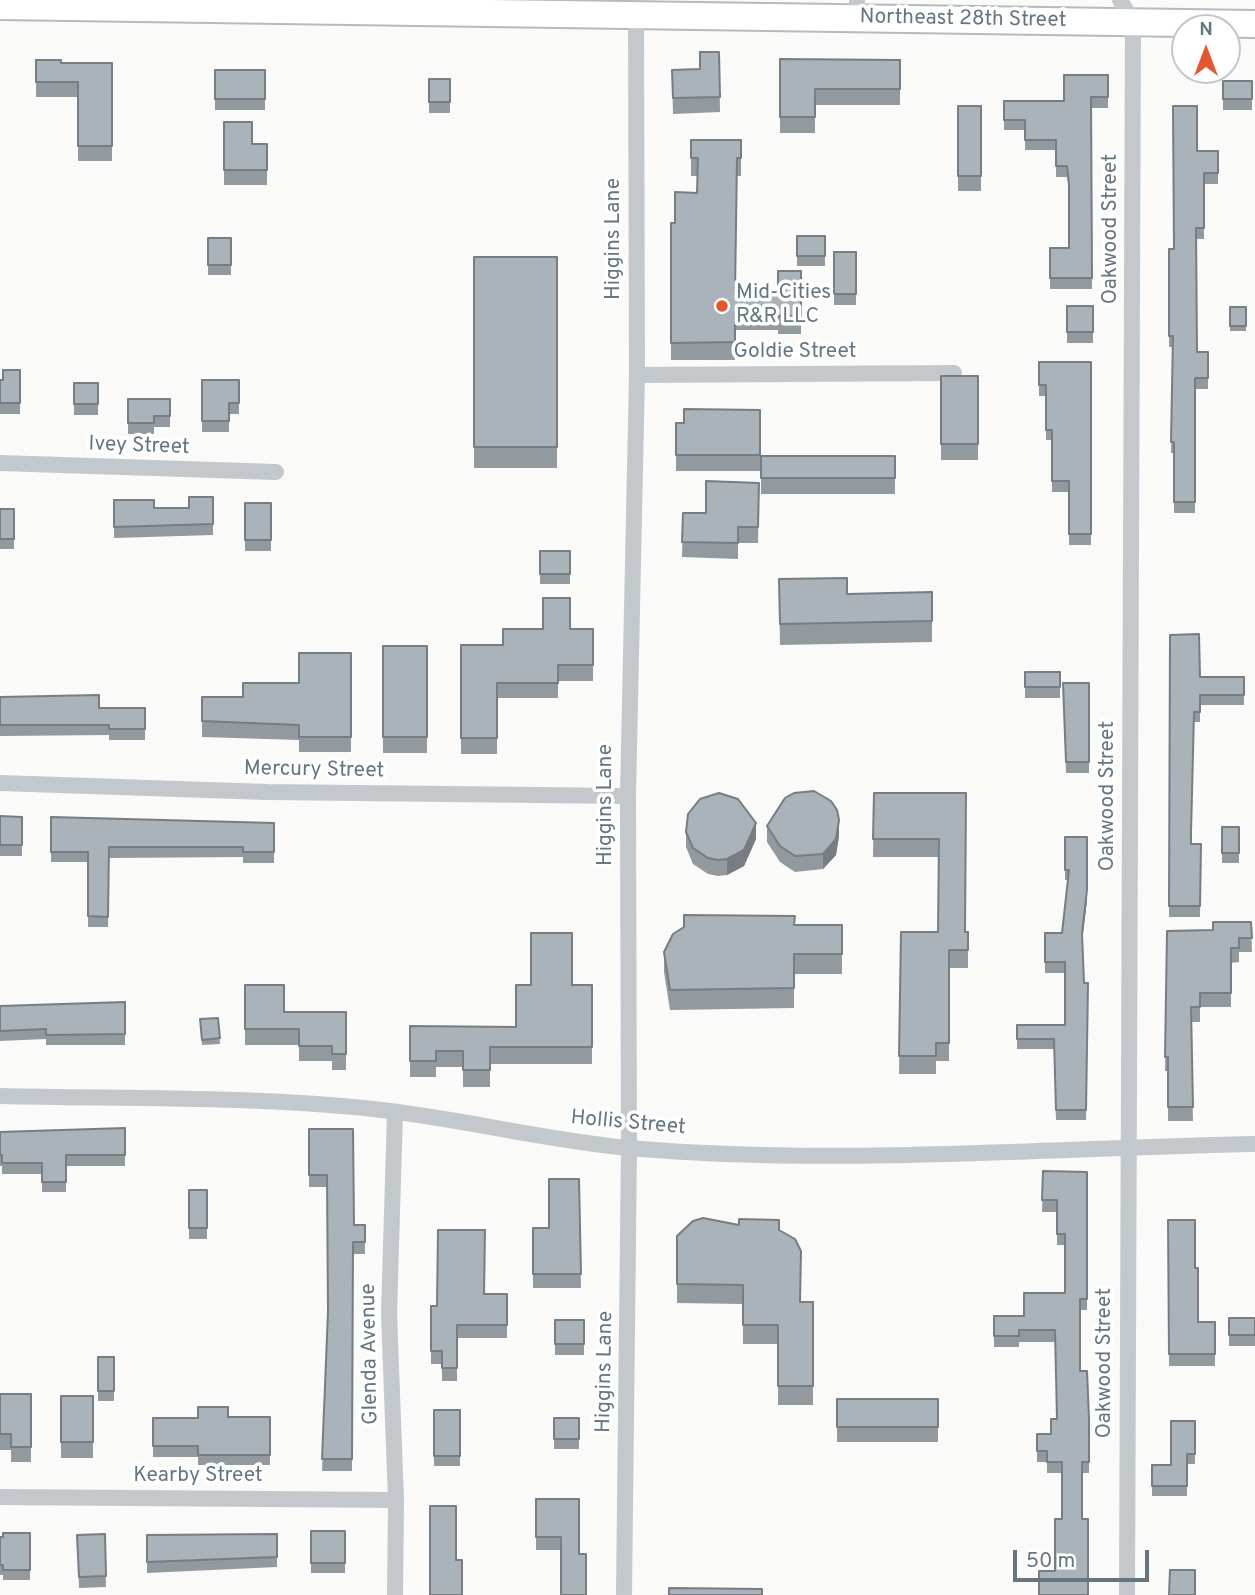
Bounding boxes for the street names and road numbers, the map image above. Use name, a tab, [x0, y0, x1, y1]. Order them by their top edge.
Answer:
street label: Northeast 28th Street	[859, 6, 1067, 34]
street label: Oakwood Street	[1099, 154, 1125, 304]
street label: Higgins Lane	[602, 178, 628, 300]
street label: Goldie Street	[734, 340, 856, 366]
street label: Ivey Street	[88, 433, 190, 461]
street label: Oakwood Street	[1096, 721, 1122, 871]
street label: Higgins Lane	[594, 744, 620, 866]
street label: Mercury Street	[244, 757, 384, 785]
street label: Hollis Street	[569, 1106, 687, 1142]
street label: Glenda Avenue	[357, 1283, 385, 1425]
street label: Oakwood Street	[1093, 1288, 1119, 1438]
street label: Higgins Lane	[592, 1311, 620, 1433]
street label: Kearby Street	[133, 1464, 263, 1490]

